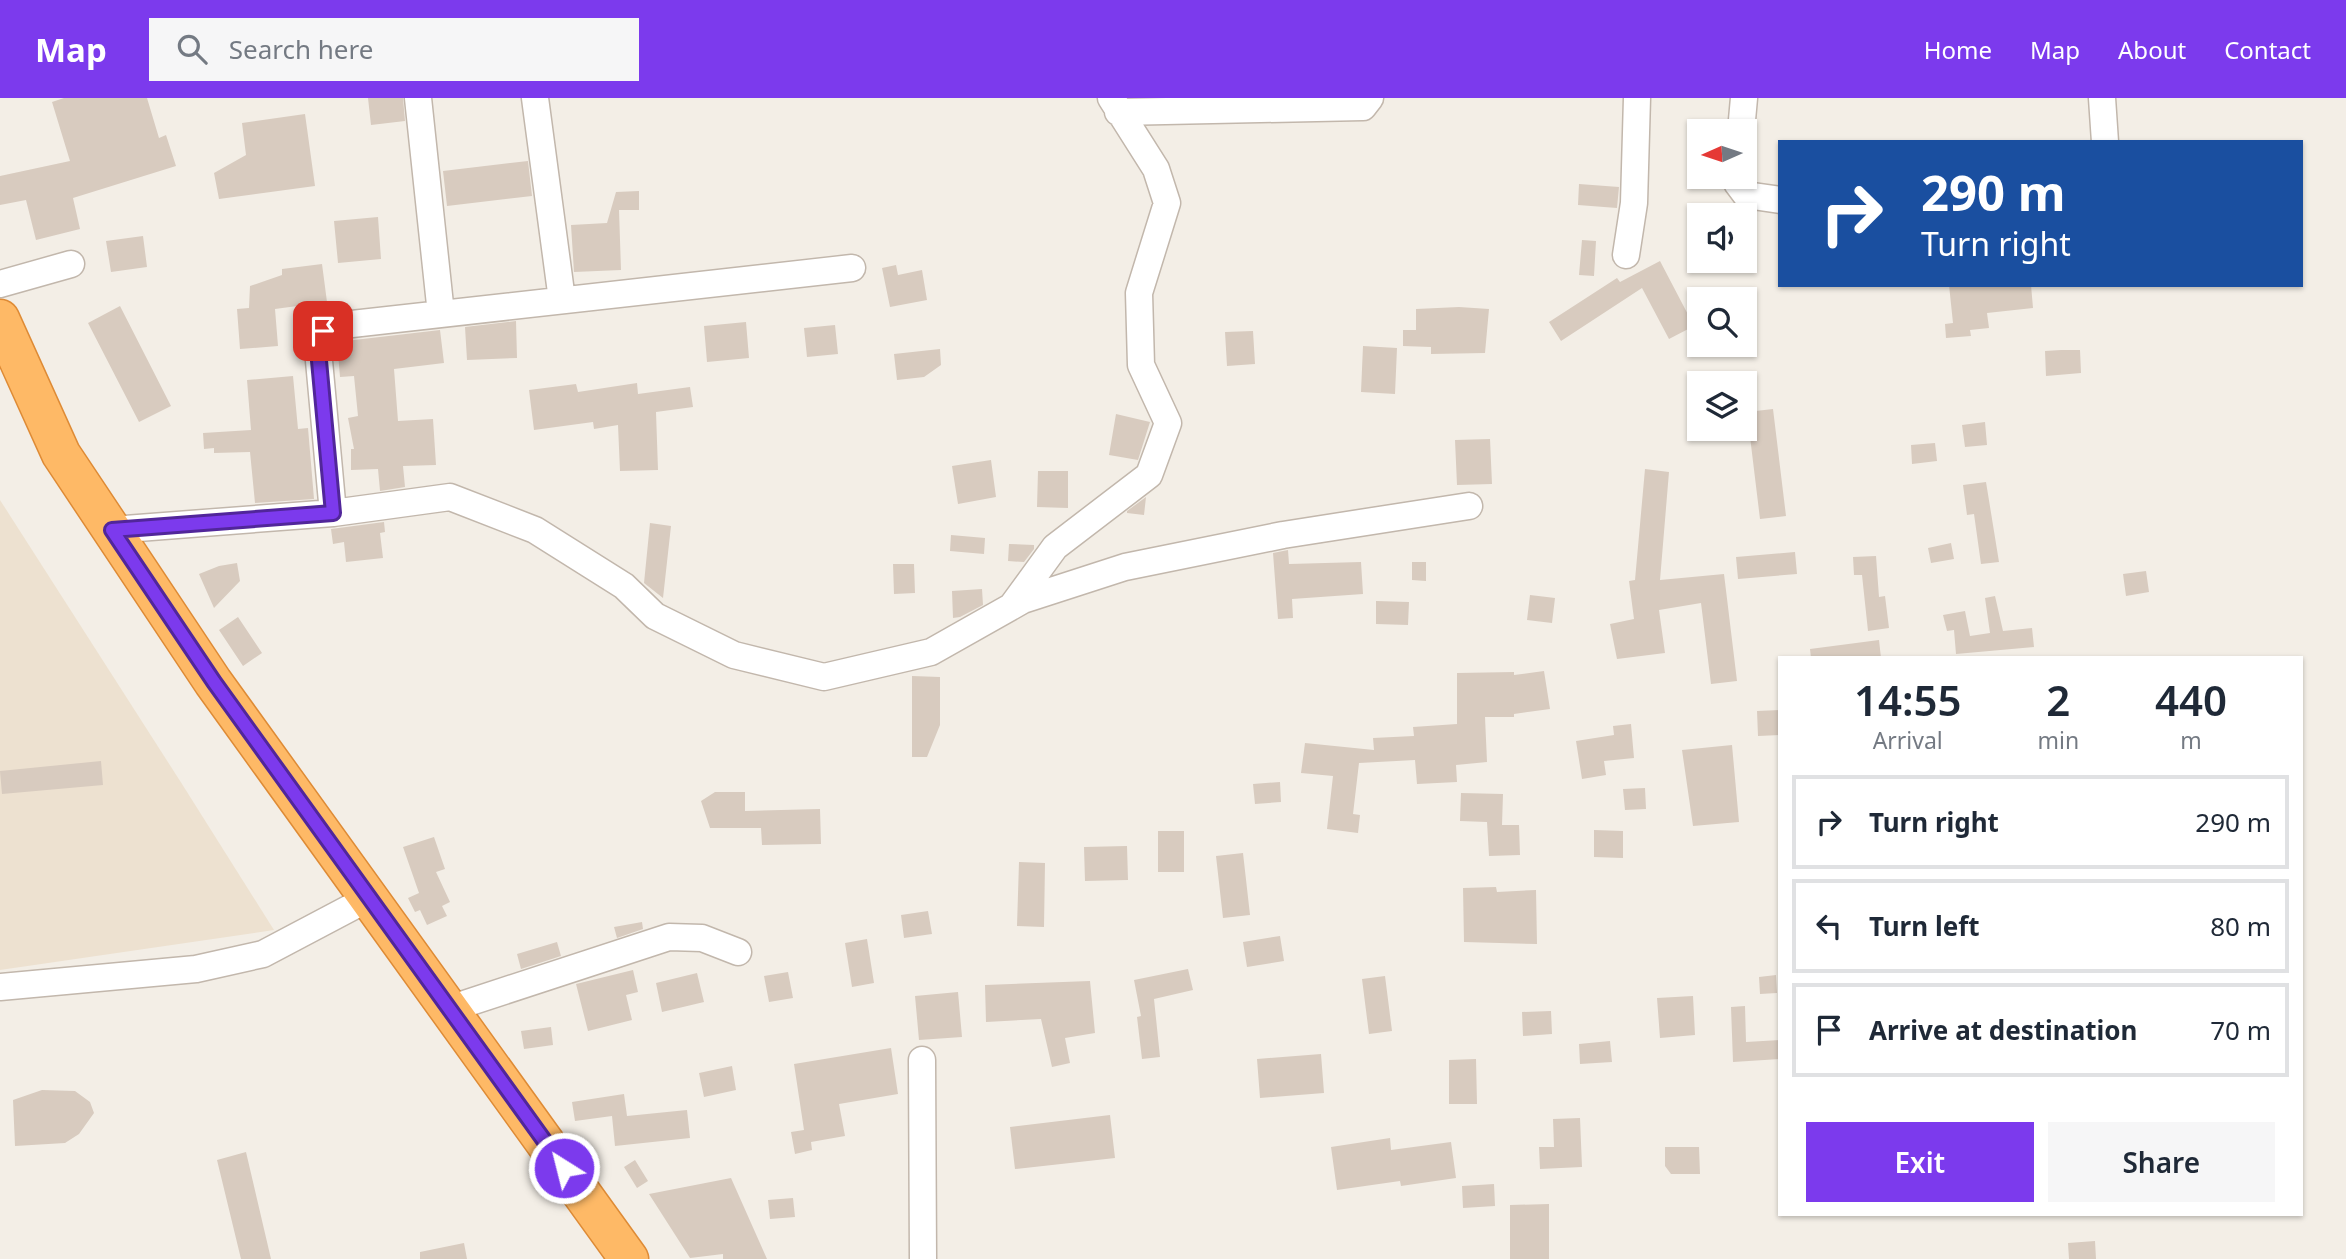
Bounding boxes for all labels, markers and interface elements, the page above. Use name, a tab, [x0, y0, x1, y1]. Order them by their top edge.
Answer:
search box	[149, 18, 639, 81]
text: Map	[35, 27, 107, 72]
icon: search	[173, 30, 211, 68]
text: Search here	[229, 31, 373, 67]
text: Home	[1924, 33, 1992, 66]
text: Map	[2030, 33, 2080, 66]
text: About	[2118, 33, 2186, 66]
text: Contact	[2224, 33, 2311, 66]
north arrow	[1687, 119, 1757, 189]
map controls	[1687, 119, 1757, 441]
text: 290 m	[1921, 159, 2066, 225]
icon: right	[1806, 168, 1897, 259]
button: sound	[1687, 203, 1757, 273]
text: Turn right	[1921, 222, 2071, 265]
button: search	[1687, 287, 1757, 357]
pin	[293, 301, 353, 361]
icon: arrive	[304, 312, 342, 350]
button: layers	[1687, 371, 1757, 441]
text: 14:55	[1854, 671, 1962, 728]
text: 2	[2046, 671, 2070, 728]
text: 440	[2155, 671, 2227, 728]
text: Arrival	[1873, 724, 1943, 756]
text: min	[2037, 724, 2079, 756]
text: m	[2180, 724, 2202, 756]
icon: right	[1810, 803, 1848, 841]
text: Turn right	[1869, 804, 1999, 840]
text: 290 m	[2195, 804, 2271, 840]
icon: left	[1810, 907, 1848, 945]
text: Turn left	[1869, 908, 1980, 944]
text: 80 m	[2210, 908, 2271, 944]
icon: arrive	[1810, 1011, 1848, 1049]
text: Arrive at destination	[1869, 1012, 2138, 1048]
text: 70 m	[2210, 1012, 2271, 1048]
button: Exit	[1806, 1122, 2034, 1202]
button: Share	[2048, 1122, 2275, 1202]
position arrow	[527, 1131, 601, 1205]

